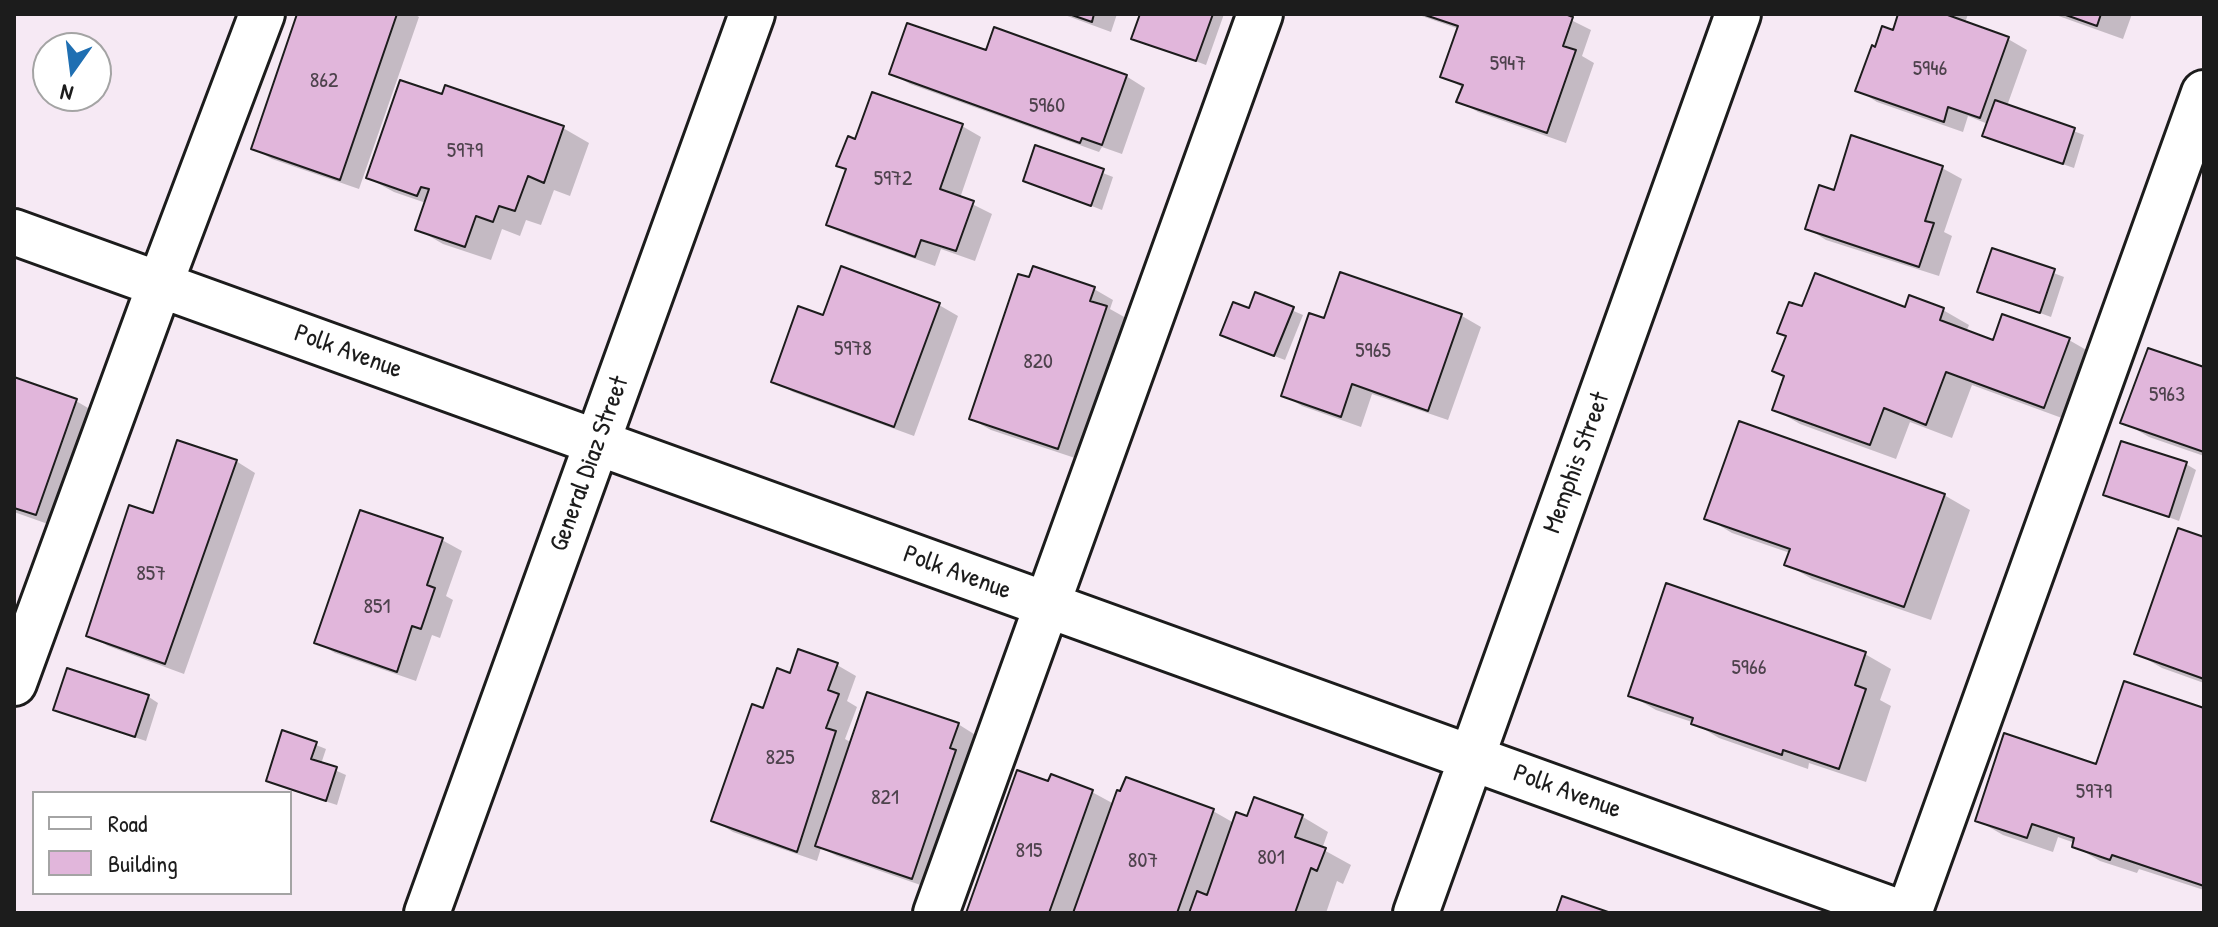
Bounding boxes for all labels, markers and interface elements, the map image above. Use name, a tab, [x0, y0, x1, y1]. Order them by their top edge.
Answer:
north arrow	[32, 32, 112, 112]
house number: 5947	[1490, 51, 1526, 77]
house number: 5946	[1913, 56, 1947, 82]
house number: 862	[310, 68, 338, 94]
text: N	[57, 77, 76, 109]
house number: 5960	[1029, 93, 1065, 119]
house number: 5979	[447, 138, 483, 164]
house number: 5972	[874, 166, 912, 192]
street label: Polk Avenue	[290, 318, 406, 386]
house number: 5978	[834, 336, 872, 362]
house number: 5965	[1355, 338, 1391, 364]
house number: 820	[1023, 349, 1053, 375]
street label: General Diaz Street	[544, 372, 636, 556]
house number: 5963	[2149, 382, 2185, 408]
street label: Memphis Street	[1537, 388, 1617, 538]
street label: Polk Avenue	[899, 539, 1015, 607]
house number: 857	[136, 561, 166, 587]
house number: 851	[364, 594, 390, 620]
house number: 5966	[1732, 655, 1766, 681]
house number: 825	[765, 745, 795, 771]
street label: Polk Avenue	[1509, 758, 1625, 826]
house number: 5979	[2076, 779, 2112, 805]
house number: 821	[871, 785, 899, 811]
legend	[32, 791, 292, 895]
text: Road	[108, 807, 147, 839]
house number: 815	[1016, 838, 1042, 864]
house number: 801	[1257, 845, 1285, 871]
text: Building	[108, 847, 178, 879]
house number: 807	[1128, 848, 1158, 874]

